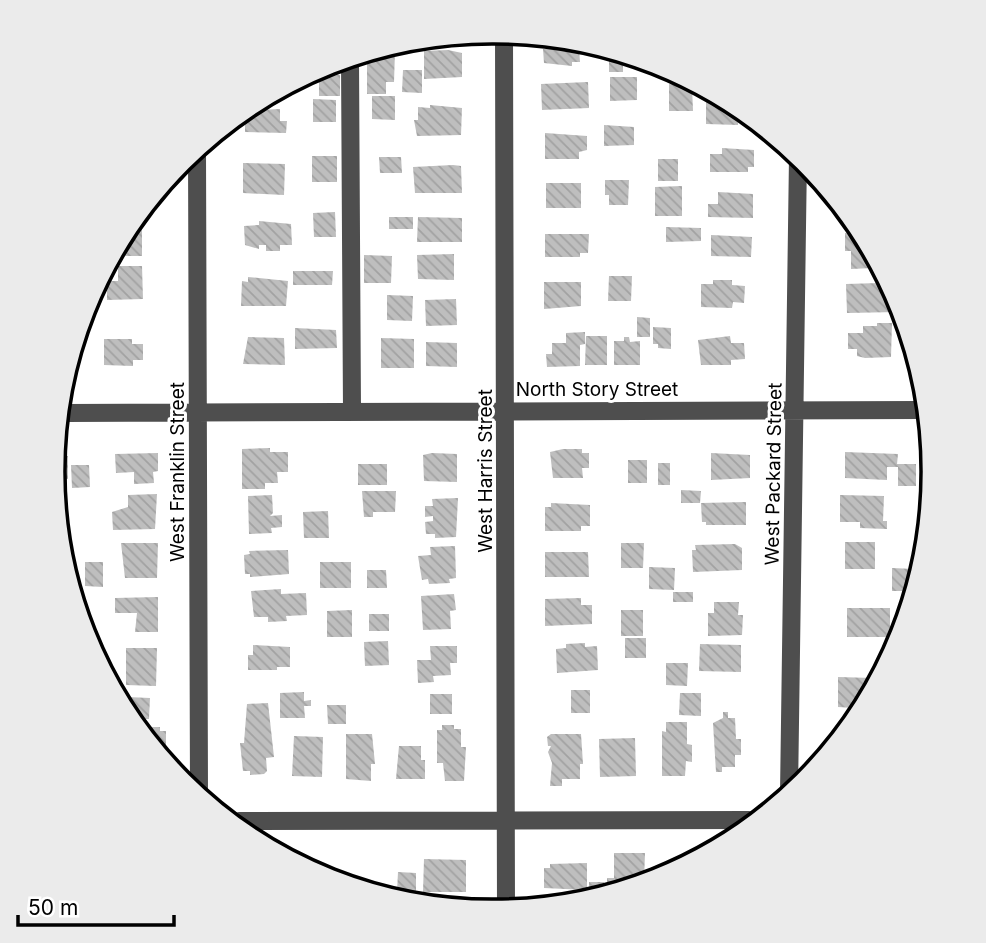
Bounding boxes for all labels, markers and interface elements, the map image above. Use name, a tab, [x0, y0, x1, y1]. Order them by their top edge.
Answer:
street label: North Story Street	[516, 378, 678, 401]
street label: West Franklin Street	[166, 382, 189, 562]
street label: West Packard Street	[760, 383, 787, 566]
street label: West Harris Street	[474, 389, 497, 553]
scale bar	[18, 884, 173, 928]
text: 50 m	[28, 895, 78, 920]

